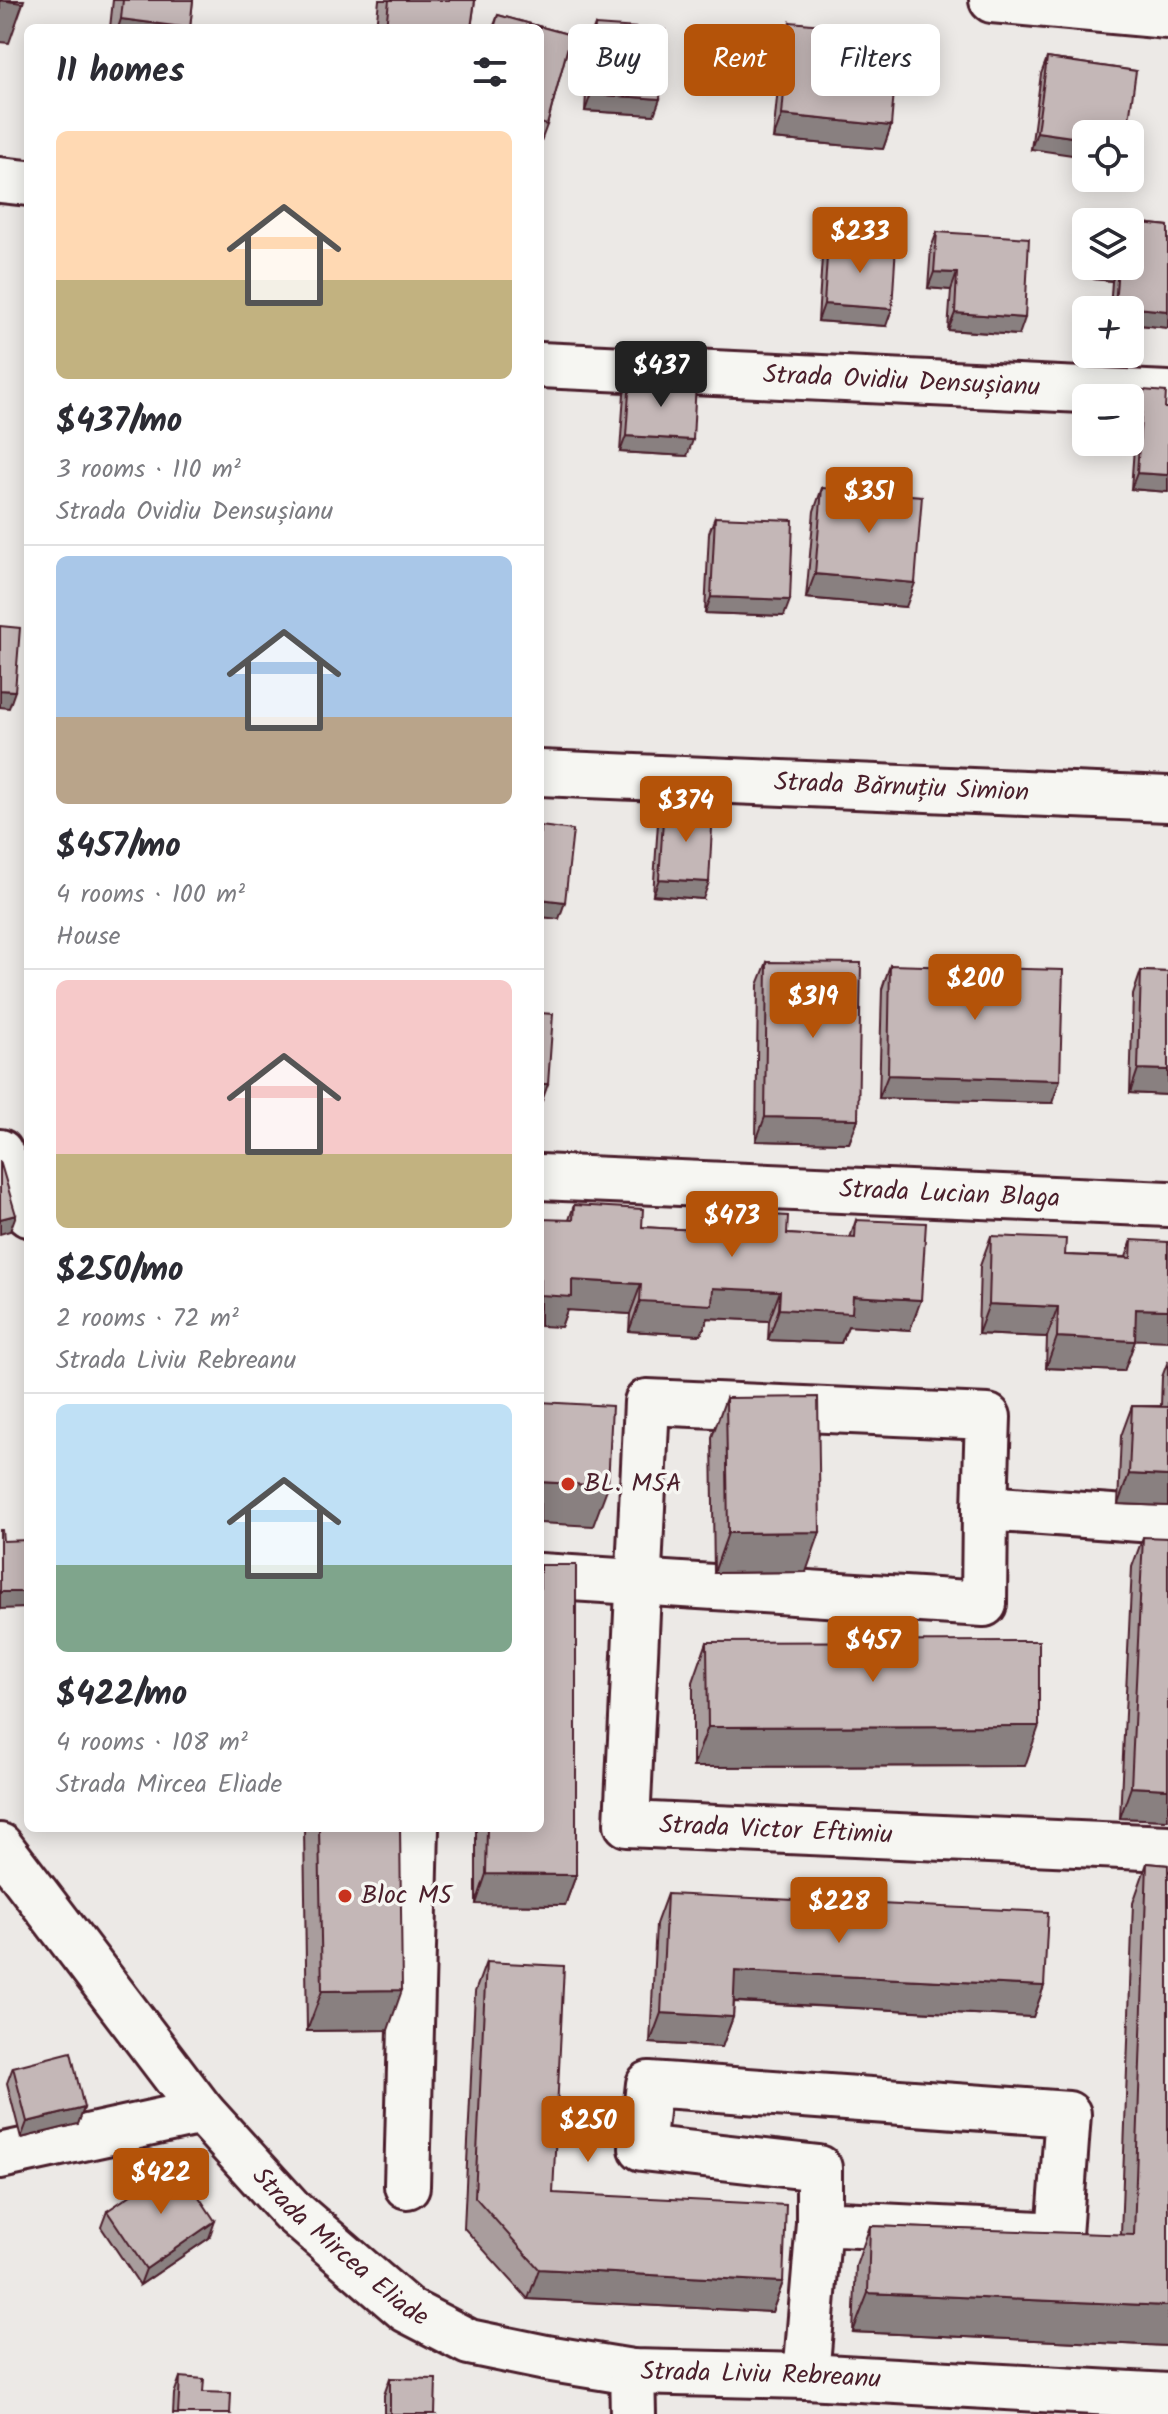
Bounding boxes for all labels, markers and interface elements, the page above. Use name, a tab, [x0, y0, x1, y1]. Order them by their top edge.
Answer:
chip: Buy	[568, 24, 668, 96]
chip: Rent	[684, 24, 795, 96]
chip: Filters	[811, 24, 940, 96]
text: 11 homes	[56, 45, 185, 99]
icon: filters	[468, 50, 512, 94]
map controls	[1072, 120, 1144, 456]
button: locate	[1072, 120, 1144, 192]
icon: home	[212, 183, 356, 327]
pin: $233	[813, 207, 907, 275]
button: layers	[1072, 208, 1144, 280]
text: $233	[831, 212, 890, 254]
button: +	[1072, 296, 1144, 368]
pin: $437	[614, 341, 708, 409]
text: $437	[633, 346, 689, 388]
street label: Strada Ovidiu Densușianu	[762, 354, 1042, 409]
button: −	[1072, 384, 1144, 456]
text: $437/mo	[56, 395, 182, 449]
text: 3 rooms · 110 m²	[56, 449, 241, 491]
pin: $351	[822, 467, 916, 535]
text: $351	[844, 472, 894, 514]
text: Strada Ovidiu Densușianu	[56, 491, 333, 533]
icon: home	[212, 608, 356, 752]
street label: Strada Bărnuțiu Simion	[773, 762, 1030, 814]
pin: $374	[639, 776, 733, 844]
text: $374	[658, 781, 714, 823]
text: $457/mo	[56, 820, 181, 874]
text: 4 rooms · 100 m²	[56, 874, 245, 916]
text: House	[56, 916, 120, 958]
pin: $200	[928, 954, 1022, 1022]
text: $200	[946, 959, 1004, 1001]
pin: $319	[766, 972, 860, 1040]
text: $319	[788, 977, 838, 1019]
icon: home	[212, 1032, 356, 1176]
street label: Strada Lucian Blaga	[838, 1169, 1061, 1220]
pin: $473	[685, 1191, 779, 1259]
text: $473	[704, 1196, 760, 1238]
text: $250/mo	[56, 1244, 184, 1298]
text: 2 rooms · 72 m²	[56, 1298, 239, 1340]
text: Strada Liviu Rebreanu	[56, 1340, 296, 1382]
icon: home	[212, 1456, 356, 1600]
place label: BL. M5A	[584, 1463, 682, 1505]
marker: BL. M5A	[559, 1475, 577, 1493]
pin: $457	[826, 1616, 920, 1684]
text: $457	[846, 1621, 901, 1663]
text: $422/mo	[56, 1668, 187, 1722]
text: 4 rooms · 108 m²	[56, 1722, 248, 1764]
text: Strada Mircea Eliade	[56, 1764, 282, 1806]
street label: Strada Victor Eftimiu	[658, 1804, 894, 1857]
place label: Bloc M5	[361, 1875, 454, 1917]
pin: $228	[792, 1877, 886, 1945]
text: $228	[808, 1882, 870, 1924]
marker: Bloc M5	[336, 1887, 354, 1905]
pin: $250	[541, 2096, 635, 2164]
text: $250	[559, 2101, 617, 2143]
pin: $422	[114, 2148, 208, 2216]
text: $422	[131, 2153, 191, 2195]
street label: Strada Mircea Eliade	[241, 2158, 436, 2339]
street label: Strada Liviu Rebreanu	[640, 2351, 883, 2401]

